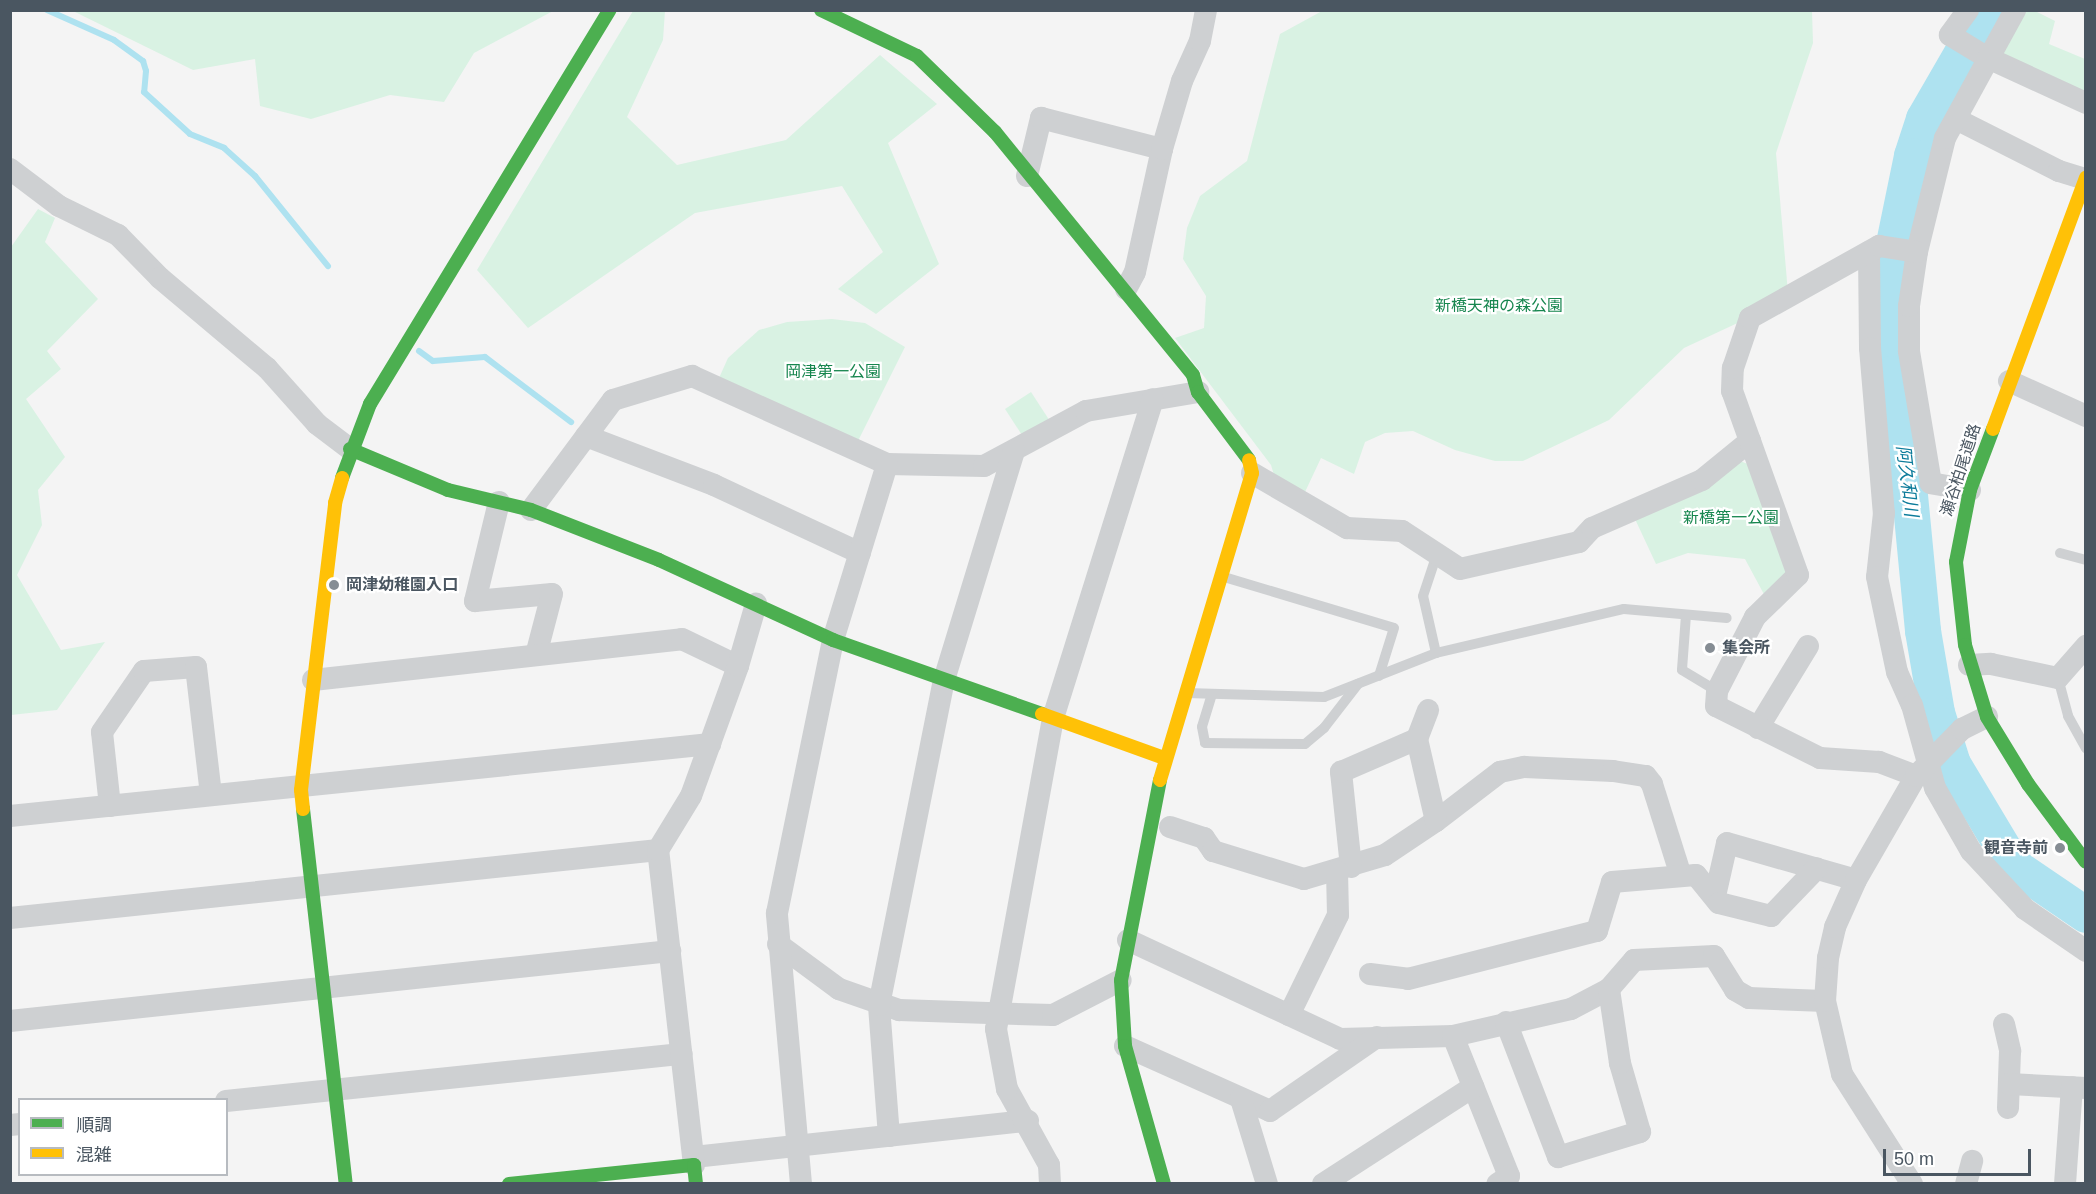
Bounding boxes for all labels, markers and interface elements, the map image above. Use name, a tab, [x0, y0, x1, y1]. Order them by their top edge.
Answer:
park label: 新橋天神の森公園	[1435, 296, 1563, 316]
park label: 岡津第一公園	[785, 362, 881, 382]
street label: 瀬谷柏尾道路	[1937, 421, 1985, 519]
water label: 阿久和川	[1892, 444, 1922, 518]
park label: 新橋第一公園	[1683, 508, 1779, 528]
place label: 岡津幼稚園入口	[346, 575, 458, 595]
marker: 岡津幼稚園入口	[327, 578, 341, 592]
place label: 集会所	[1722, 638, 1770, 658]
marker: 集会所	[1703, 641, 1717, 655]
place label: 観音寺前	[1984, 838, 2048, 858]
marker: 観音寺前	[2053, 841, 2067, 855]
legend	[18, 1098, 228, 1176]
text: 順調	[76, 1115, 112, 1135]
scale bar	[1886, 1137, 2034, 1175]
text: 混雑	[76, 1145, 112, 1165]
text: 50 m	[1894, 1149, 1934, 1169]

